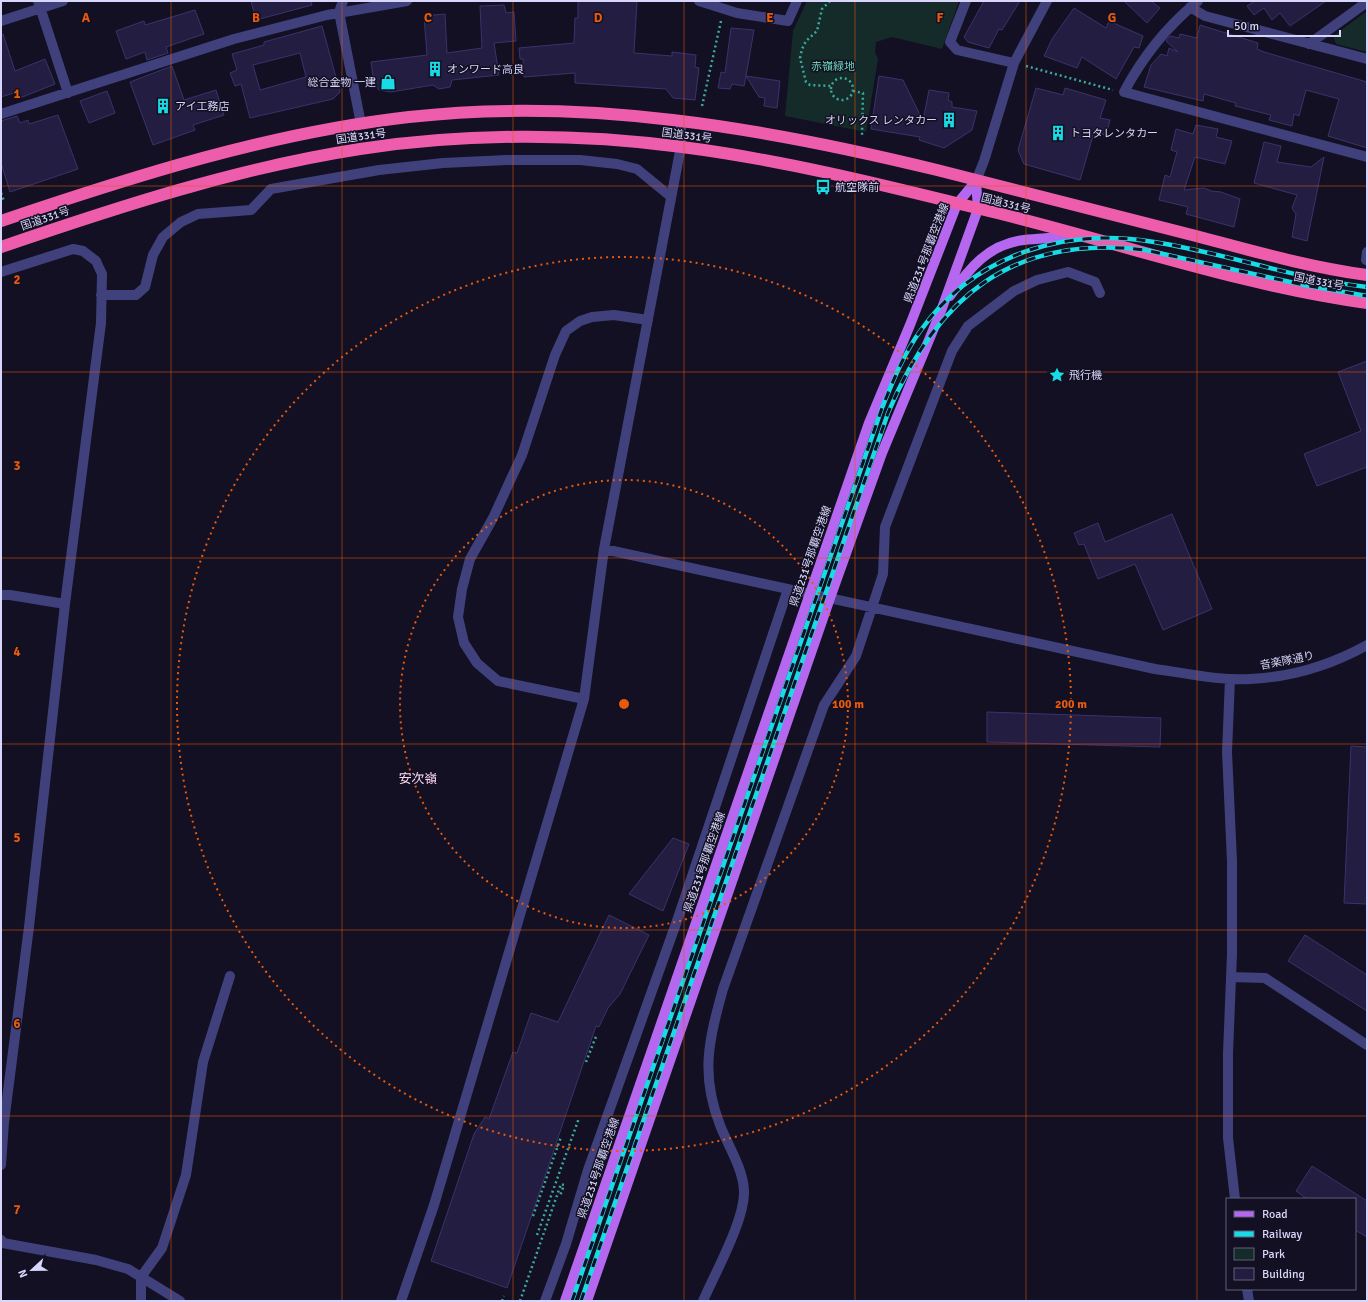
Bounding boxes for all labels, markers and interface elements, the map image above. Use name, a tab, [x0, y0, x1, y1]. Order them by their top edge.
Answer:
text: A	[82, 10, 91, 26]
text: B	[252, 10, 260, 26]
text: C	[424, 10, 432, 26]
text: D	[594, 10, 603, 26]
text: E	[766, 10, 774, 26]
text: F	[937, 10, 944, 26]
text: G	[1108, 10, 1116, 26]
scale bar	[1228, 12, 1340, 38]
text: 50 m	[1234, 19, 1259, 34]
building icon: オンワード高良	[426, 60, 444, 78]
park label: 赤嶺緑地	[811, 60, 855, 73]
place label: オンワード高良	[447, 63, 524, 76]
shop icon: 総合金物 一建	[379, 73, 397, 91]
place label: 総合金物 一建	[308, 76, 376, 89]
text: 1	[13, 86, 21, 102]
building icon: アイ工務店	[154, 97, 172, 115]
place label: アイ工務店	[175, 100, 229, 113]
building icon: オリックス レンタカー	[940, 111, 958, 129]
place label: オリックス レンタカー	[825, 114, 937, 127]
building icon: トヨタレンタカー	[1049, 124, 1067, 142]
street label: 国道331号	[661, 126, 713, 145]
street label: 国道331号	[335, 127, 387, 146]
place label: トヨタレンタカー	[1070, 127, 1158, 140]
bus stop icon: 航空隊前	[814, 178, 832, 196]
place label: 航空隊前	[835, 181, 879, 194]
street label: 国道331号	[980, 191, 1032, 216]
street label: 県道231号那覇空港線	[901, 201, 951, 305]
street label: 国道331号	[19, 204, 71, 233]
street label: 国道331号	[1293, 270, 1345, 293]
text: 2	[13, 272, 21, 288]
place icon: 飛行機	[1048, 366, 1066, 384]
place label: 飛行機	[1069, 369, 1102, 382]
text: 3	[13, 458, 21, 474]
street label: 県道231号那覇空港線	[787, 504, 834, 608]
text: 4	[13, 644, 21, 660]
street label: 音楽隊通り	[1259, 649, 1315, 672]
centre of rings	[617, 697, 631, 711]
text: 100 m	[832, 697, 864, 712]
text: 200 m	[1055, 697, 1087, 712]
district label: 安次嶺	[398, 771, 438, 787]
street label: 県道231号那覇空港線	[681, 810, 728, 914]
text: 5	[13, 830, 21, 846]
text: 6	[13, 1016, 21, 1032]
street label: 県道231号那覇空港線	[575, 1116, 622, 1220]
legend	[1226, 1198, 1356, 1290]
text: 7	[13, 1202, 21, 1218]
text: Road	[1262, 1207, 1288, 1222]
text: Railway	[1262, 1227, 1302, 1242]
text: Park	[1262, 1247, 1285, 1262]
north arrow	[12, 1250, 52, 1290]
text: Building	[1262, 1267, 1305, 1282]
text: N	[16, 1268, 31, 1280]

